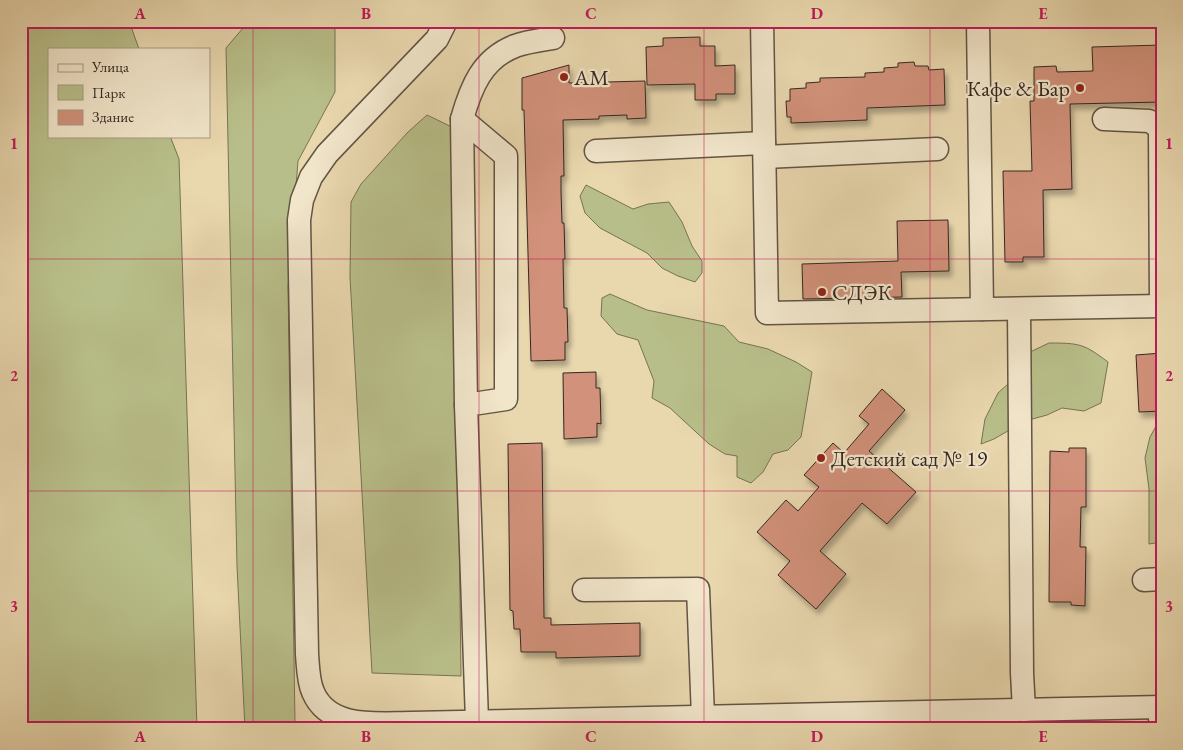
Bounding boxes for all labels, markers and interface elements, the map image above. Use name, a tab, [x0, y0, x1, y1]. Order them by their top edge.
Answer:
text: A	[133, 3, 146, 24]
text: B	[361, 3, 371, 24]
text: C	[585, 3, 597, 24]
text: D	[811, 3, 823, 24]
text: E	[1038, 3, 1048, 24]
legend	[48, 48, 210, 138]
text: Улица	[91, 57, 129, 76]
place label: АМ	[573, 63, 609, 92]
marker: АМ	[558, 71, 570, 83]
place label: Кафе & Бар	[967, 74, 1070, 103]
marker: Кафе & Бар	[1074, 82, 1086, 94]
text: Парк	[92, 83, 125, 102]
text: Здание	[92, 107, 134, 126]
text: 1	[10, 133, 18, 154]
text: 1	[1165, 133, 1173, 154]
place label: СДЭК	[832, 278, 892, 307]
marker: СДЭК	[816, 286, 828, 298]
text: 2	[10, 365, 19, 386]
text: 2	[1165, 365, 1174, 386]
place label: Детский сад № 19	[831, 444, 988, 473]
marker: Детский сад № 19	[815, 452, 827, 464]
text: 3	[10, 596, 18, 617]
text: 3	[1165, 596, 1173, 617]
text: A	[133, 726, 146, 747]
text: B	[361, 726, 371, 747]
text: C	[585, 726, 597, 747]
text: D	[811, 726, 823, 747]
text: E	[1038, 726, 1048, 747]

